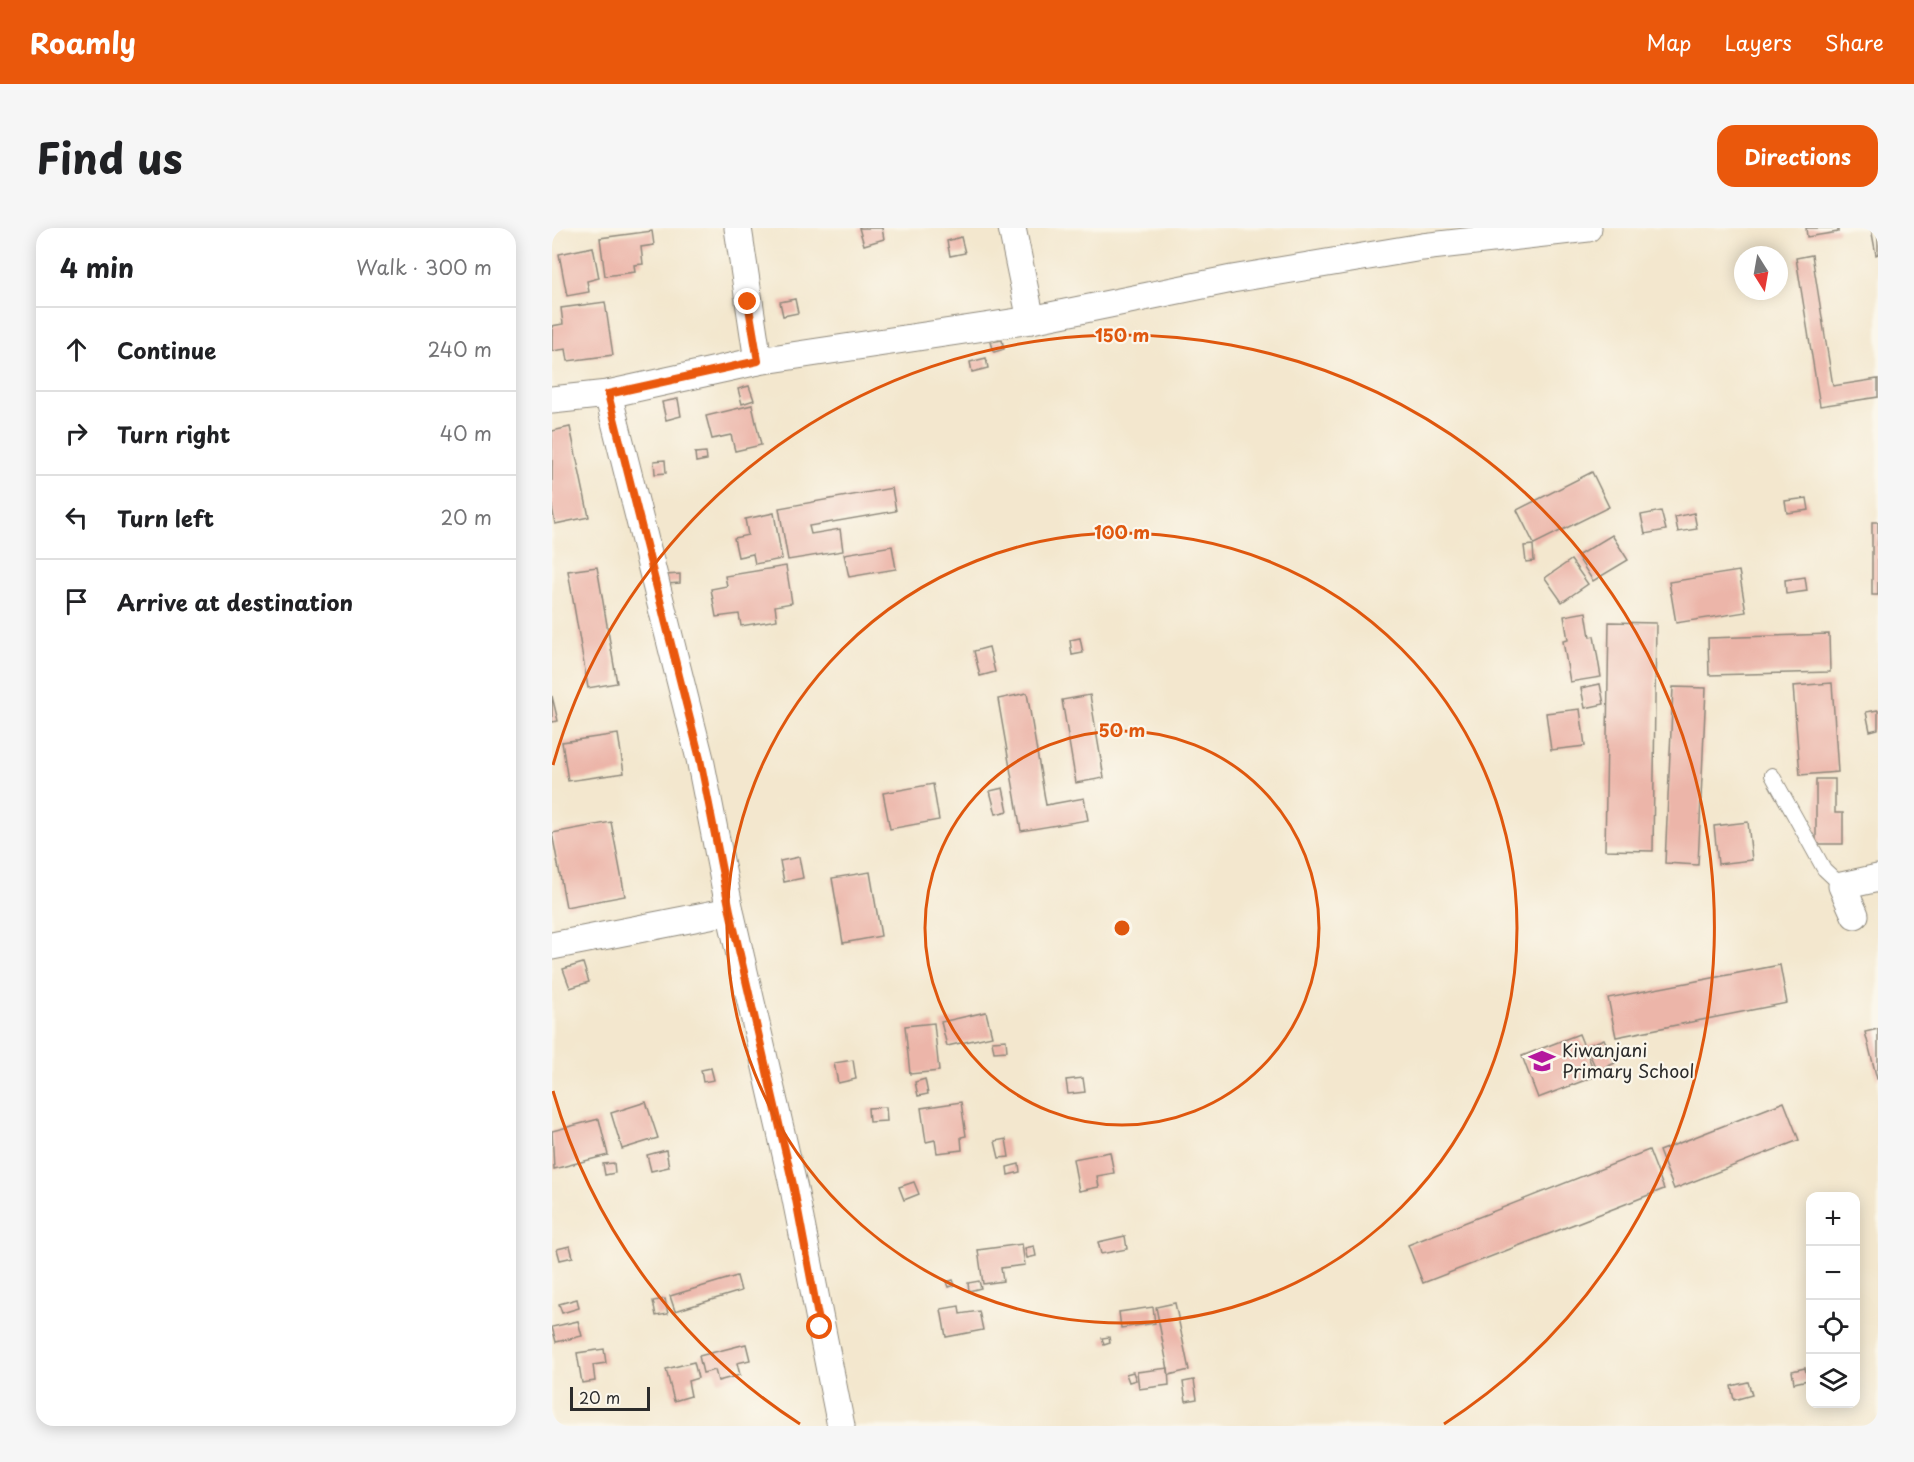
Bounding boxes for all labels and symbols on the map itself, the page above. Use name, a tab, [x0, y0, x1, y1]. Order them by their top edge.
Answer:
north arrow	[1734, 246, 1788, 300]
route end	[734, 288, 760, 314]
text: 150 m	[1095, 321, 1149, 348]
text: 100 m	[1094, 518, 1150, 545]
text: 50 m	[1099, 716, 1145, 743]
centre of rings	[1112, 918, 1132, 938]
place label: Kiwanjani Primary School	[1562, 1036, 1694, 1084]
school or university icon: Kiwanjani Primary School	[1527, 1046, 1557, 1076]
route start	[806, 1313, 832, 1339]
scale bar	[570, 1384, 650, 1412]

